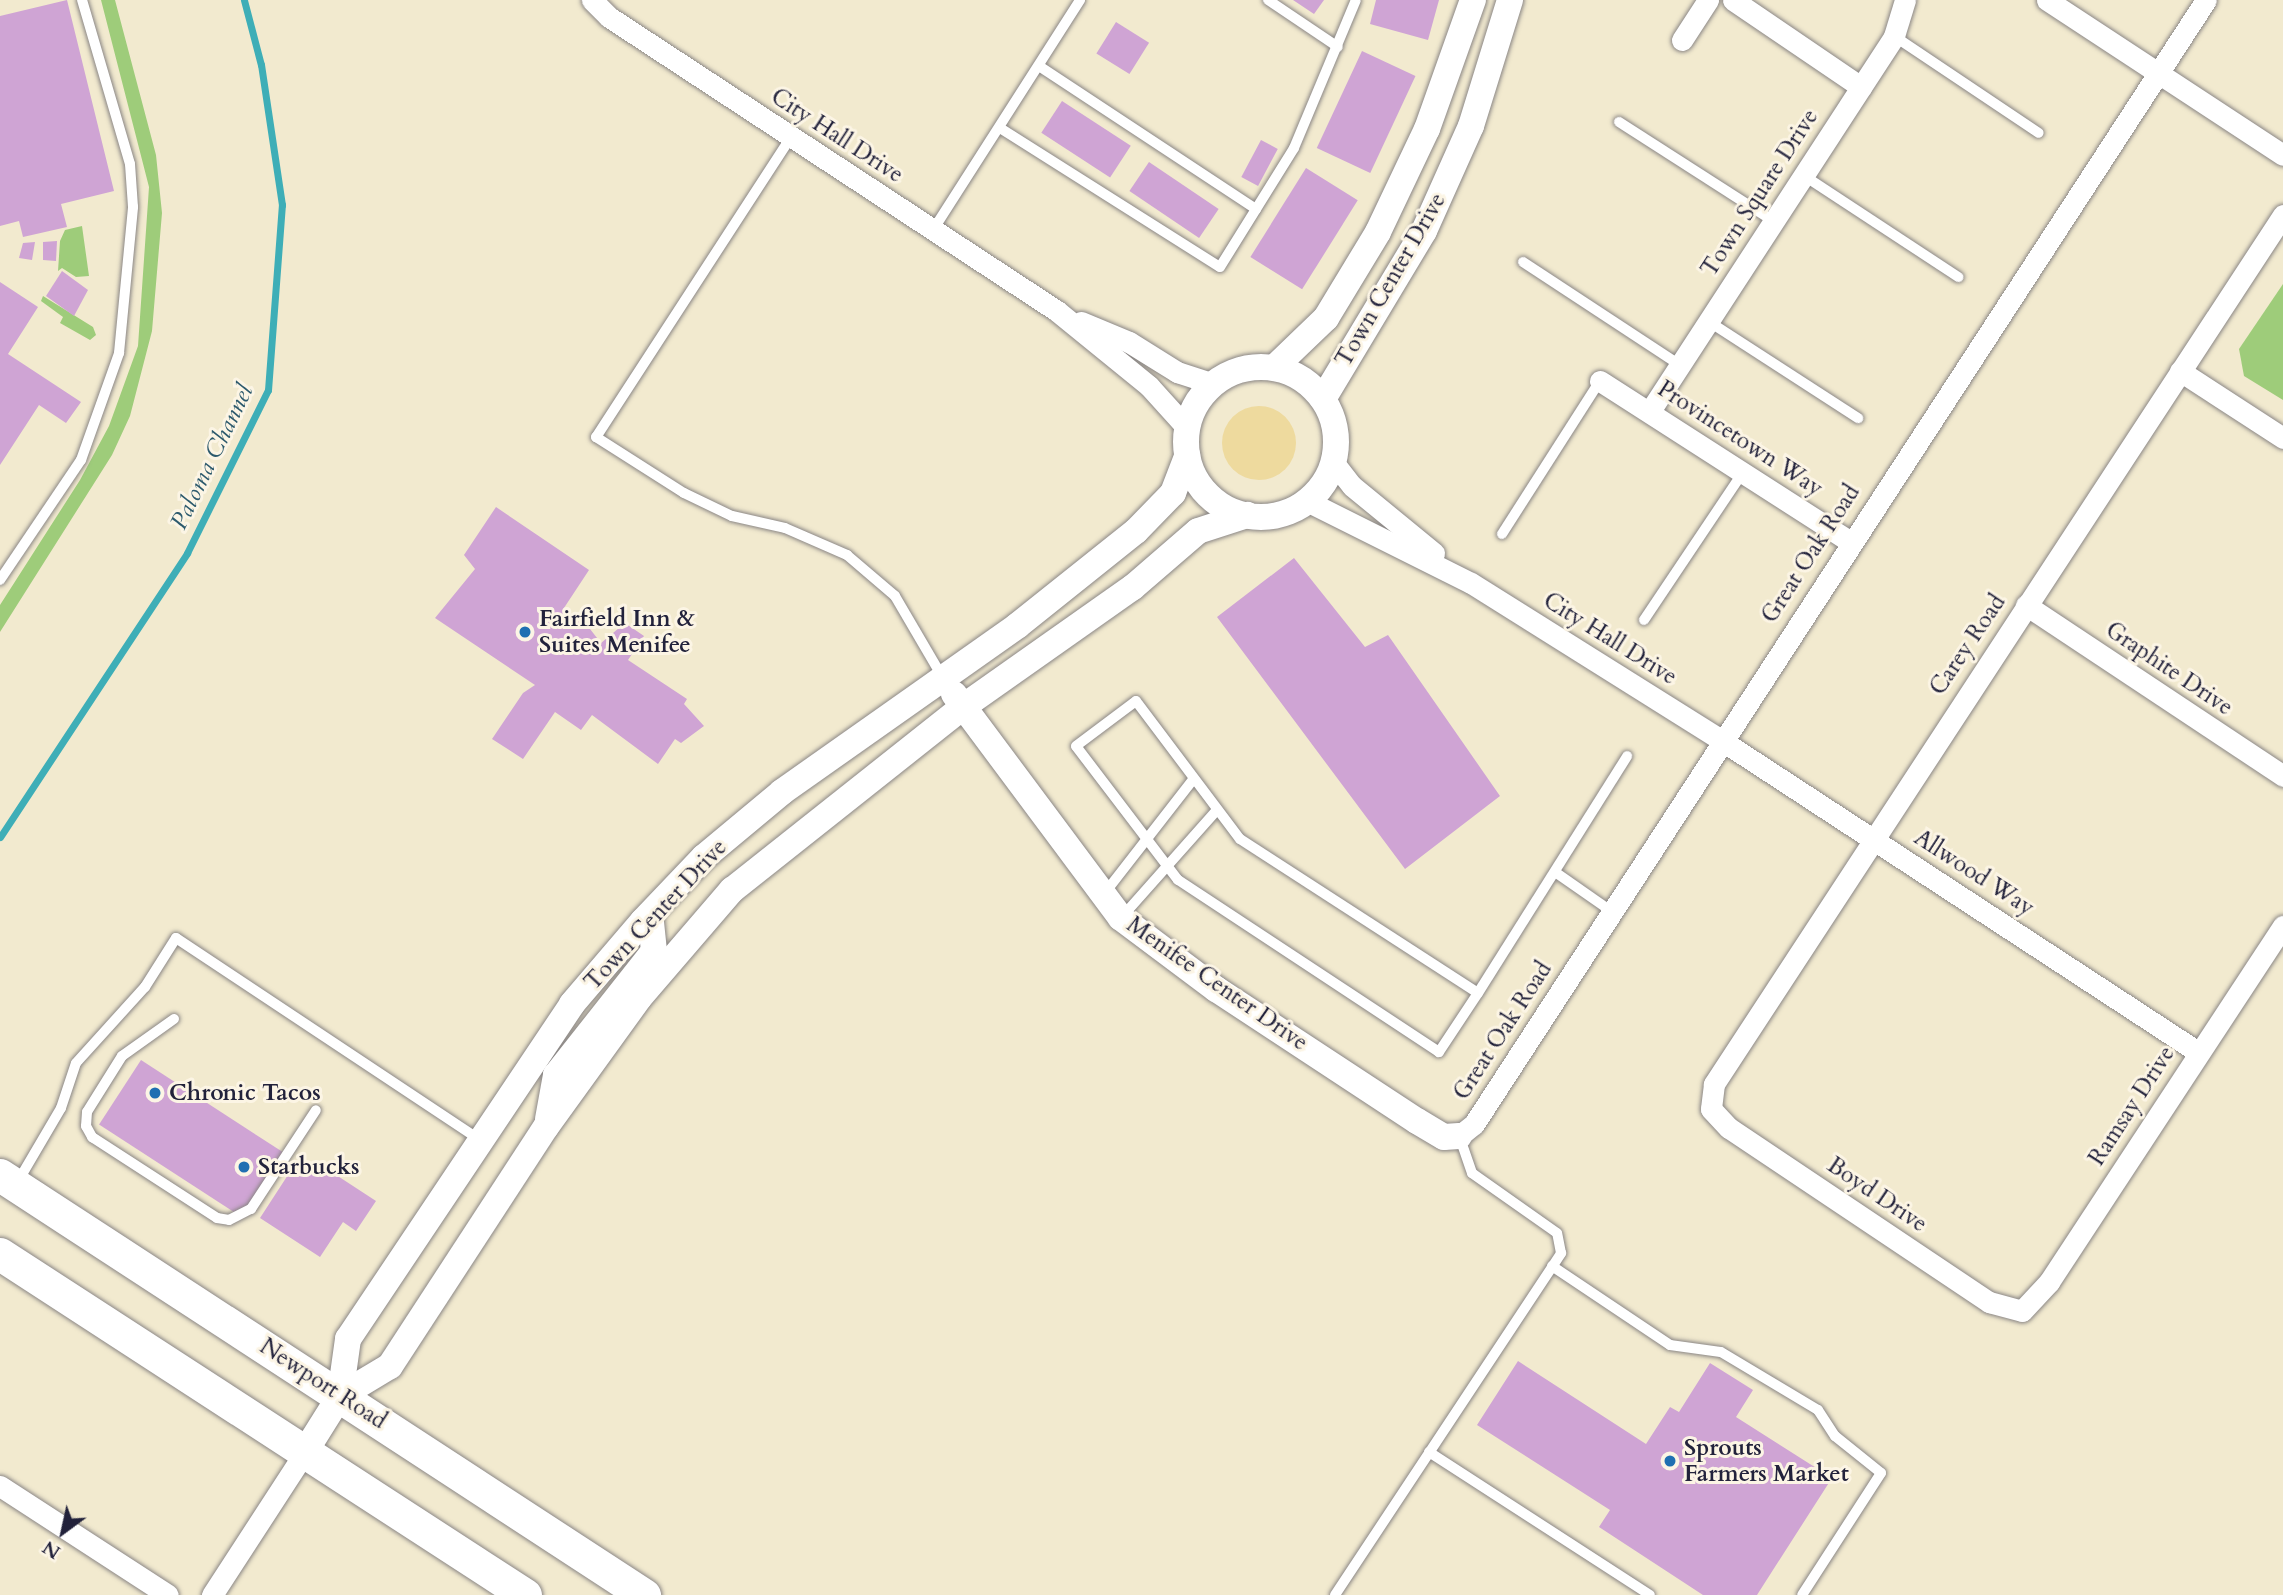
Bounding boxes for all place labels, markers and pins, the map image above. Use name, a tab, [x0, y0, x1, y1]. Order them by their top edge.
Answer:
place label: Fairfield Inn & Suites Menifee	[539, 605, 695, 659]
marker: Fairfield Inn & Suites Menifee	[517, 624, 533, 640]
place label: Chronic Tacos	[169, 1079, 321, 1107]
marker: Chronic Tacos	[147, 1085, 163, 1101]
place label: Starbucks	[258, 1153, 360, 1181]
marker: Starbucks	[236, 1159, 252, 1175]
place label: Sprouts Farmers Market	[1684, 1434, 1849, 1488]
marker: Sprouts Farmers Market	[1662, 1453, 1678, 1469]

